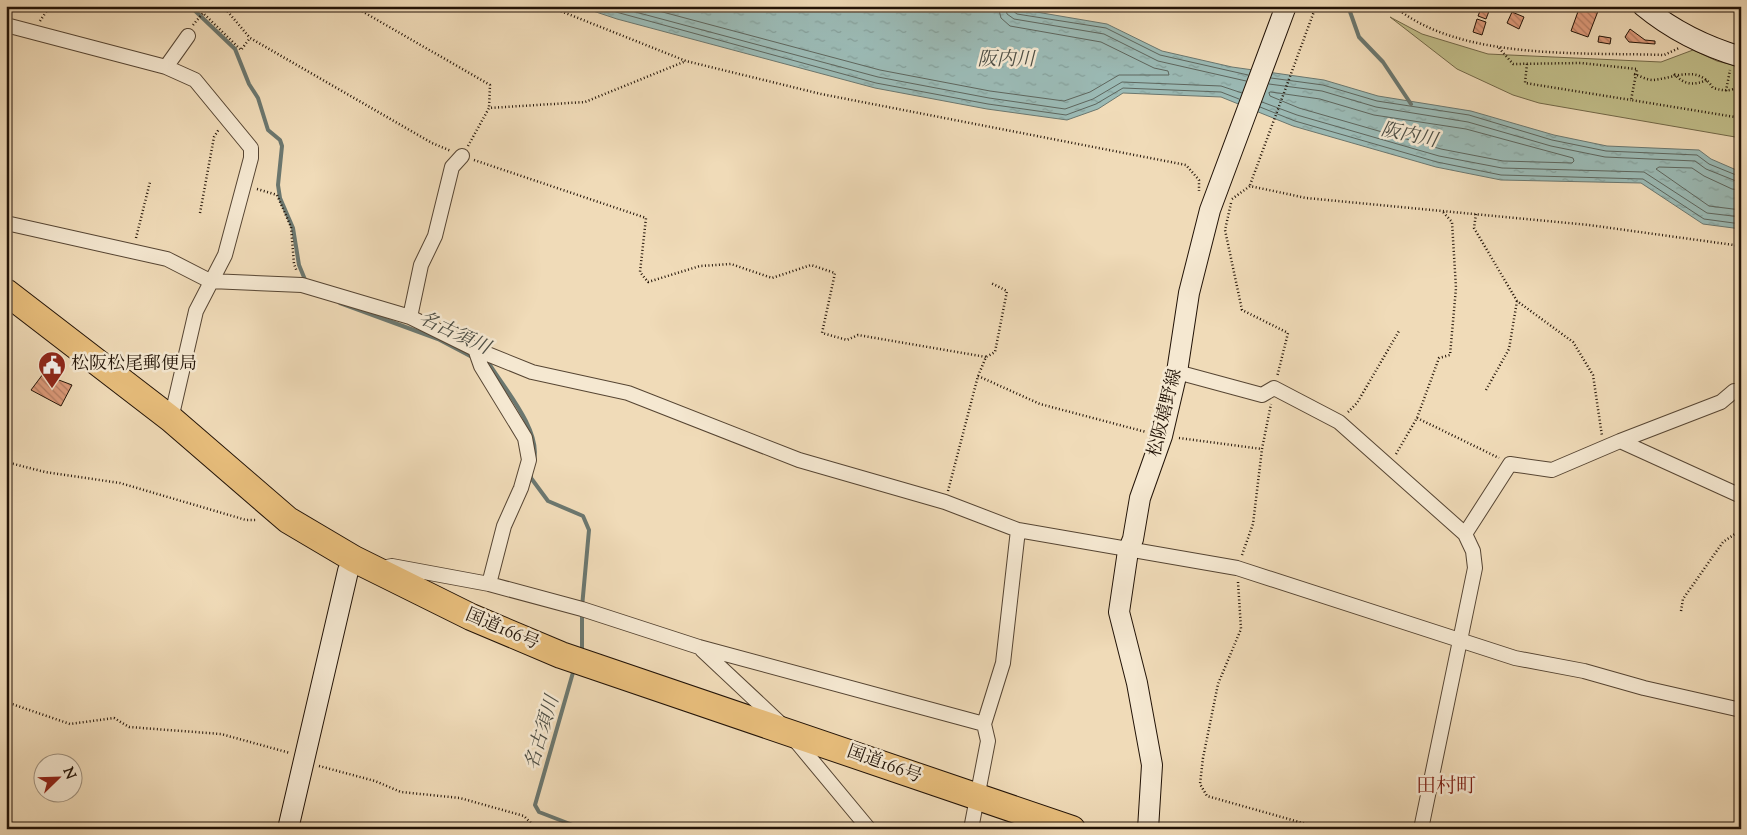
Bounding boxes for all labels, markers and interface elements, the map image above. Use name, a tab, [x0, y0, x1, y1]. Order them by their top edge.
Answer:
water label: 阪内川	[977, 47, 1036, 74]
water label: 阪内川	[1378, 117, 1442, 156]
water label: 名古須川	[414, 306, 496, 363]
public building icon: 松阪松尾郵便局	[37, 350, 67, 389]
place label: 松阪松尾郵便局	[71, 352, 197, 378]
street label: 松阪嬉野線	[1142, 366, 1190, 460]
street label: 国道166号	[461, 603, 543, 657]
water label: 名古須川	[519, 691, 568, 773]
street label: 国道166号	[843, 739, 925, 791]
north arrow	[32, 752, 82, 802]
text: N	[57, 765, 80, 783]
district label: 田村町	[1416, 773, 1476, 802]

